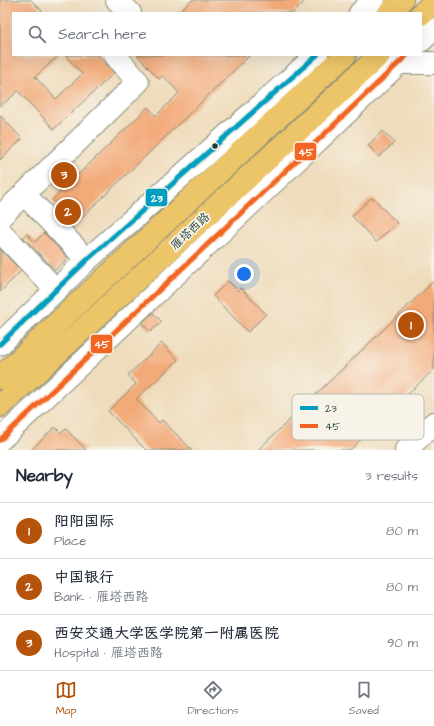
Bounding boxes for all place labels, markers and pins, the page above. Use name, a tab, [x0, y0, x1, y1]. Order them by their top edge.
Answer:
unlabelled marker	[210, 141, 220, 151]
pin: 3	[51, 160, 77, 190]
pin: 2	[55, 197, 81, 227]
pin: 1	[398, 310, 424, 340]

